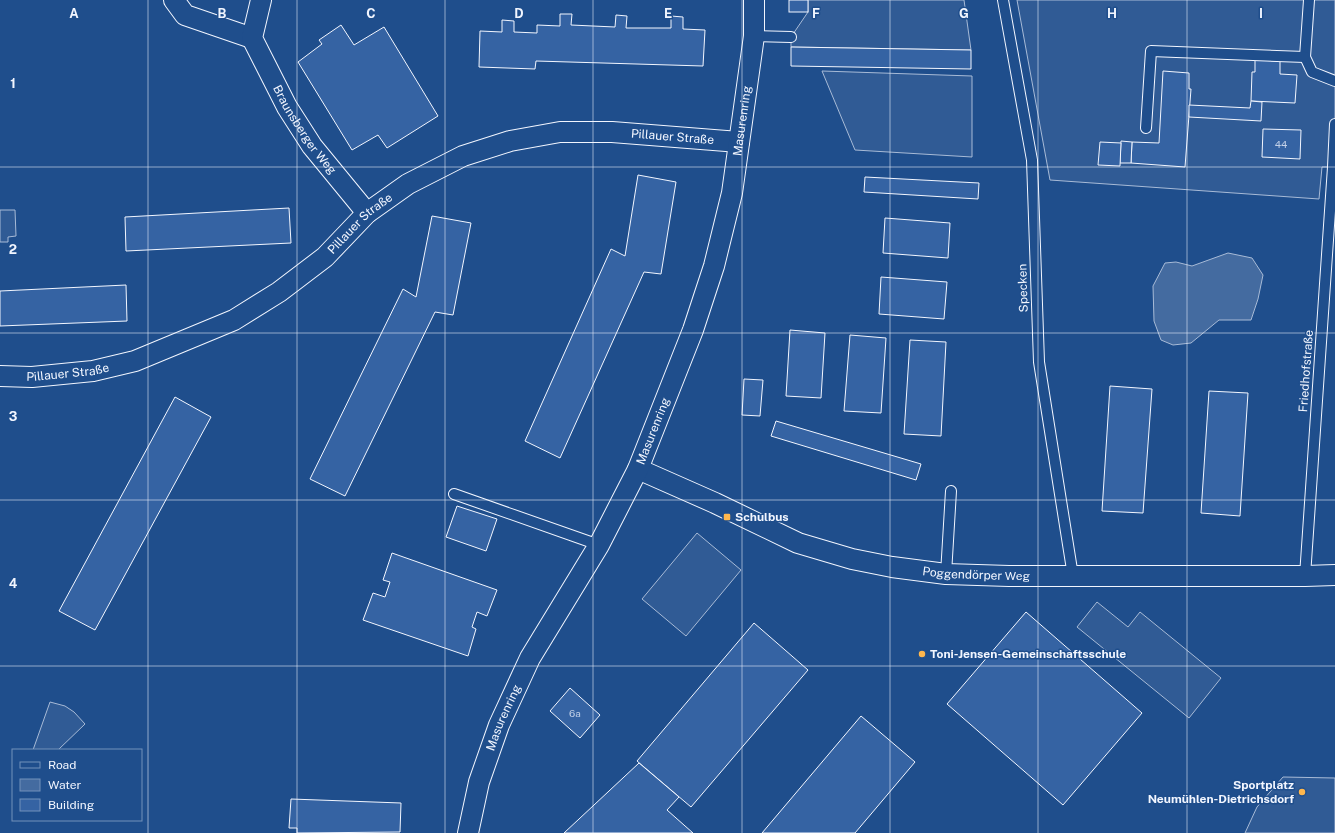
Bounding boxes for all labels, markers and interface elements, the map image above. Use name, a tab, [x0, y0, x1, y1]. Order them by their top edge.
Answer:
text: A	[69, 6, 79, 21]
text: B	[218, 6, 227, 21]
text: C	[366, 6, 376, 21]
text: D	[514, 6, 524, 21]
text: E	[664, 6, 672, 21]
text: F	[812, 6, 820, 21]
text: G	[959, 6, 969, 21]
text: H	[1107, 6, 1117, 21]
text: I	[1259, 6, 1263, 21]
text: 1	[10, 76, 16, 91]
street label: Braunsberger Weg	[270, 83, 339, 177]
street label: Masurenring	[730, 85, 754, 157]
street label: Pillauer Straße	[630, 127, 715, 147]
house number: 44	[1275, 138, 1287, 150]
street label: Pillauer Straße	[325, 190, 395, 257]
text: 2	[9, 242, 17, 257]
street label: Specken	[1015, 263, 1031, 313]
street label: Friedhofstraße	[1296, 329, 1316, 413]
street label: Pillauer Straße	[26, 360, 111, 384]
street label: Masurenring	[633, 396, 673, 467]
text: 3	[9, 409, 18, 424]
place label: Schulbus	[735, 510, 789, 524]
marker: Schulbus	[722, 512, 732, 522]
street label: Poggendörper Weg	[922, 564, 1030, 583]
text: 4	[9, 576, 18, 591]
place label: Toni-Jensen-Gemeinschaftsschule	[930, 647, 1126, 661]
marker: Toni-Jensen-Gemeinschaftsschule	[917, 649, 927, 659]
street label: Masurenring	[483, 682, 524, 753]
house number: 6a	[569, 707, 581, 719]
legend	[12, 749, 142, 821]
text: Road	[48, 758, 76, 772]
text: Water	[48, 778, 82, 792]
place label: Sportplatz Neumühlen-Dietrichsdorf	[1148, 778, 1294, 806]
marker: Sportplatz Neumühlen-Dietrichsdorf	[1297, 787, 1307, 797]
text: Building	[48, 798, 94, 812]

